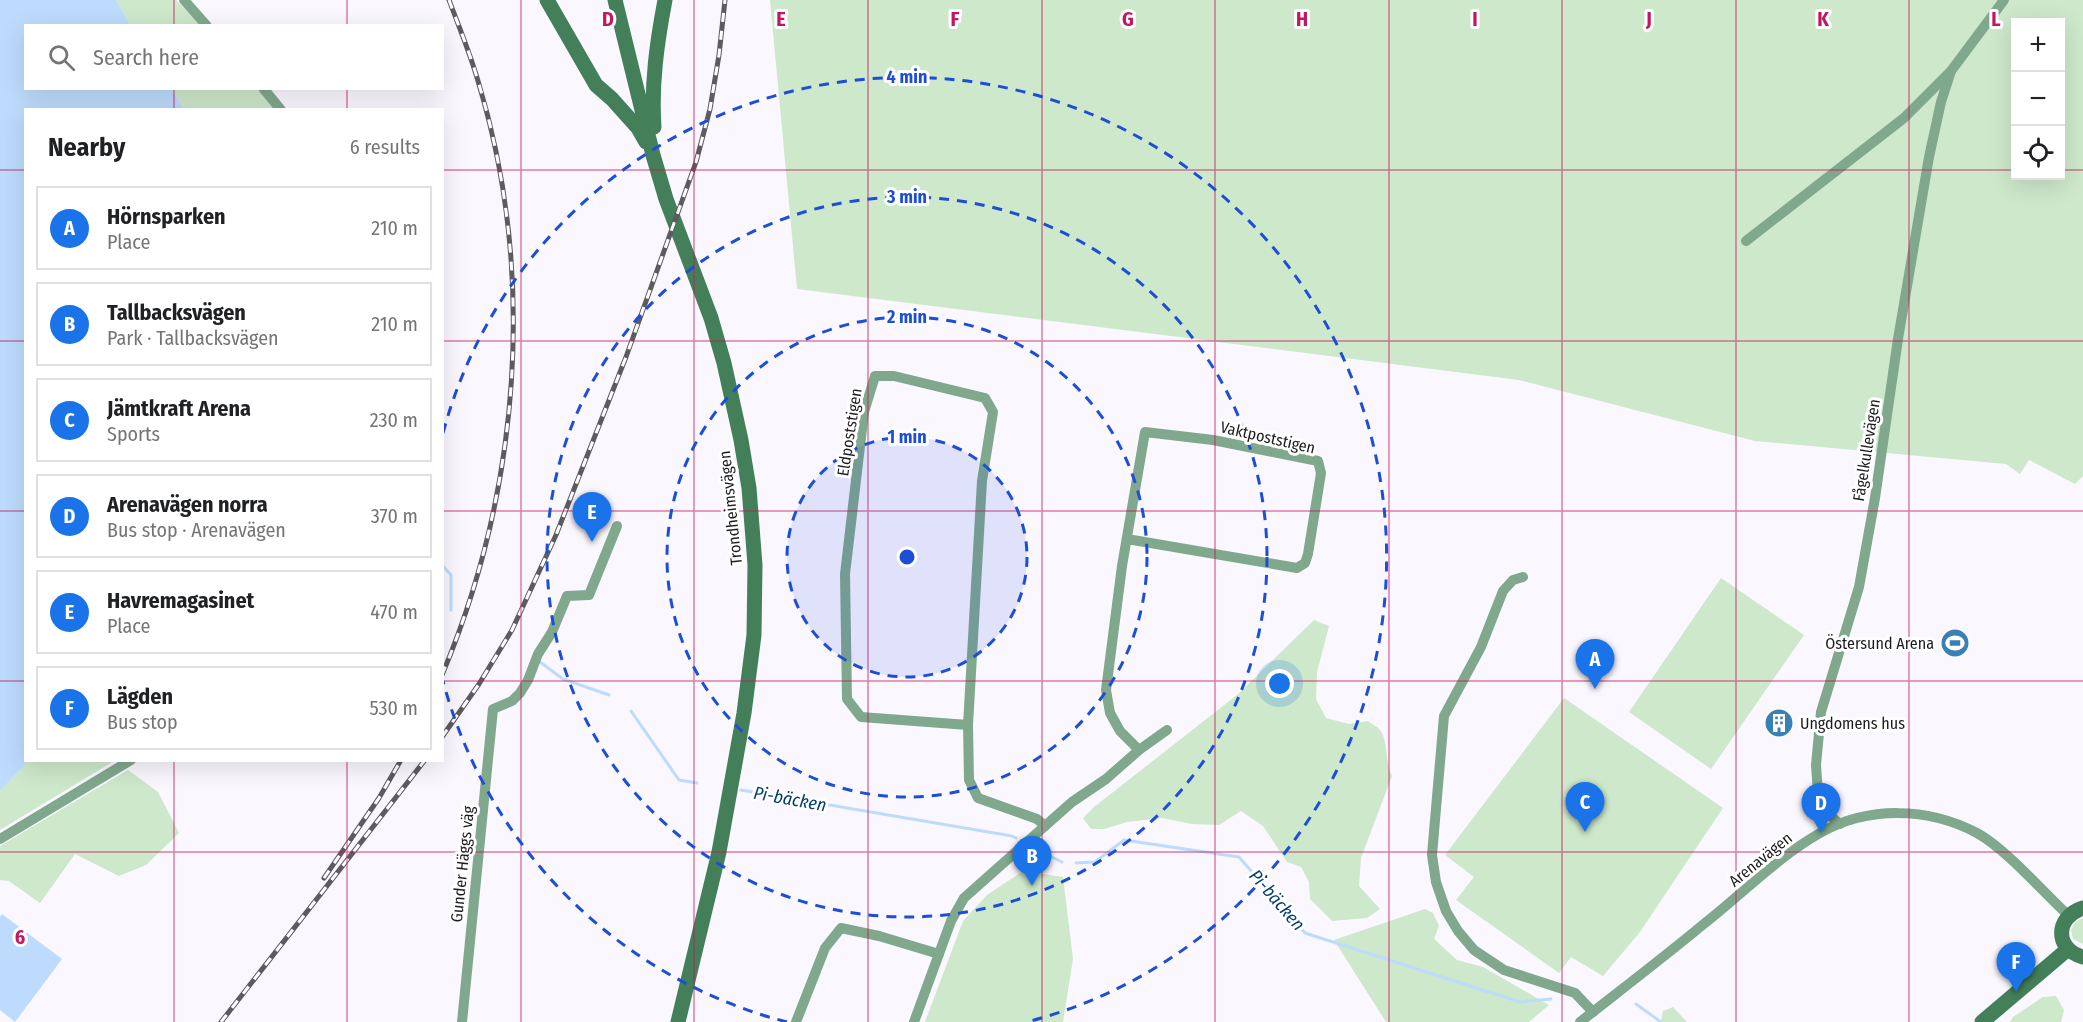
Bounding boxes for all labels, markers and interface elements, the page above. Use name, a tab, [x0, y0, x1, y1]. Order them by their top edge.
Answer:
text: D	[602, 7, 614, 31]
text: E	[776, 7, 786, 31]
text: F	[951, 7, 960, 31]
text: G	[1122, 7, 1134, 31]
text: H	[1296, 7, 1308, 31]
text: I	[1472, 7, 1478, 31]
text: J	[1645, 7, 1652, 31]
text: K	[1817, 7, 1829, 31]
text: L	[1991, 7, 2001, 31]
map controls	[2011, 18, 2065, 180]
button: +	[2011, 18, 2065, 72]
search box	[24, 24, 444, 90]
icon: search	[45, 41, 78, 74]
text: Search here	[93, 44, 199, 71]
text: 4 min	[887, 66, 927, 88]
button: −	[2011, 72, 2065, 126]
button: locate	[2011, 126, 2065, 180]
text: Nearby	[48, 132, 125, 163]
text: 6 results	[350, 135, 420, 159]
text: 3 min	[886, 186, 927, 208]
text: Hörnsparken	[107, 203, 226, 230]
text: A	[64, 216, 75, 240]
text: 210 m	[371, 216, 418, 240]
text: Place	[107, 230, 150, 254]
text: Tallbacksvägen	[107, 299, 246, 326]
text: 2 min	[886, 306, 927, 328]
text: B	[64, 312, 75, 336]
text: 210 m	[371, 312, 418, 336]
text: Park · Tallbacksvägen	[107, 326, 279, 350]
street label: Eldpoststigen	[833, 387, 866, 477]
text: Jämtkraft Arena	[107, 395, 251, 422]
street label: Fågelkullevägen	[1849, 398, 1884, 503]
text: C	[64, 408, 75, 432]
text: 230 m	[370, 408, 418, 432]
street label: Vaktpoststigen	[1219, 417, 1317, 458]
text: Sports	[107, 422, 160, 446]
text: 1 min	[887, 426, 927, 448]
street label: Trondheimsvägen	[715, 450, 746, 566]
text: Arenavägen norra	[107, 491, 268, 518]
pin: E	[572, 492, 612, 542]
text: D	[64, 504, 75, 528]
text: 370 m	[371, 504, 418, 528]
text: Bus stop · Arenavägen	[107, 518, 286, 542]
centre of rings	[897, 547, 917, 567]
text: Havremagasinet	[107, 587, 254, 614]
text: E	[65, 600, 74, 624]
text: 470 m	[370, 600, 418, 624]
text: Place	[107, 614, 150, 638]
sports icon: Östersund Arena	[1939, 627, 1971, 659]
place label: Östersund Arena	[1825, 634, 1934, 653]
pin: A	[1576, 640, 1614, 689]
your location	[1265, 669, 1294, 698]
text: Lägden	[107, 683, 173, 710]
text: F	[65, 696, 74, 720]
text: 530 m	[369, 696, 418, 720]
building icon: Ungdomens hus	[1763, 707, 1795, 739]
text: Bus stop	[107, 710, 178, 734]
place label: Ungdomens hus	[1800, 714, 1905, 733]
water label: Pi-bäcken	[752, 782, 828, 816]
pin: C	[1566, 782, 1604, 832]
pin: D	[1802, 784, 1840, 833]
street label: Gunder Häggs väg	[447, 805, 478, 923]
street label: Arenavägen	[1725, 828, 1796, 891]
pin: B	[1012, 836, 1052, 886]
water label: Pi-bäcken	[1245, 865, 1309, 935]
text: 6	[15, 925, 25, 949]
pin: F	[1996, 942, 2036, 992]

